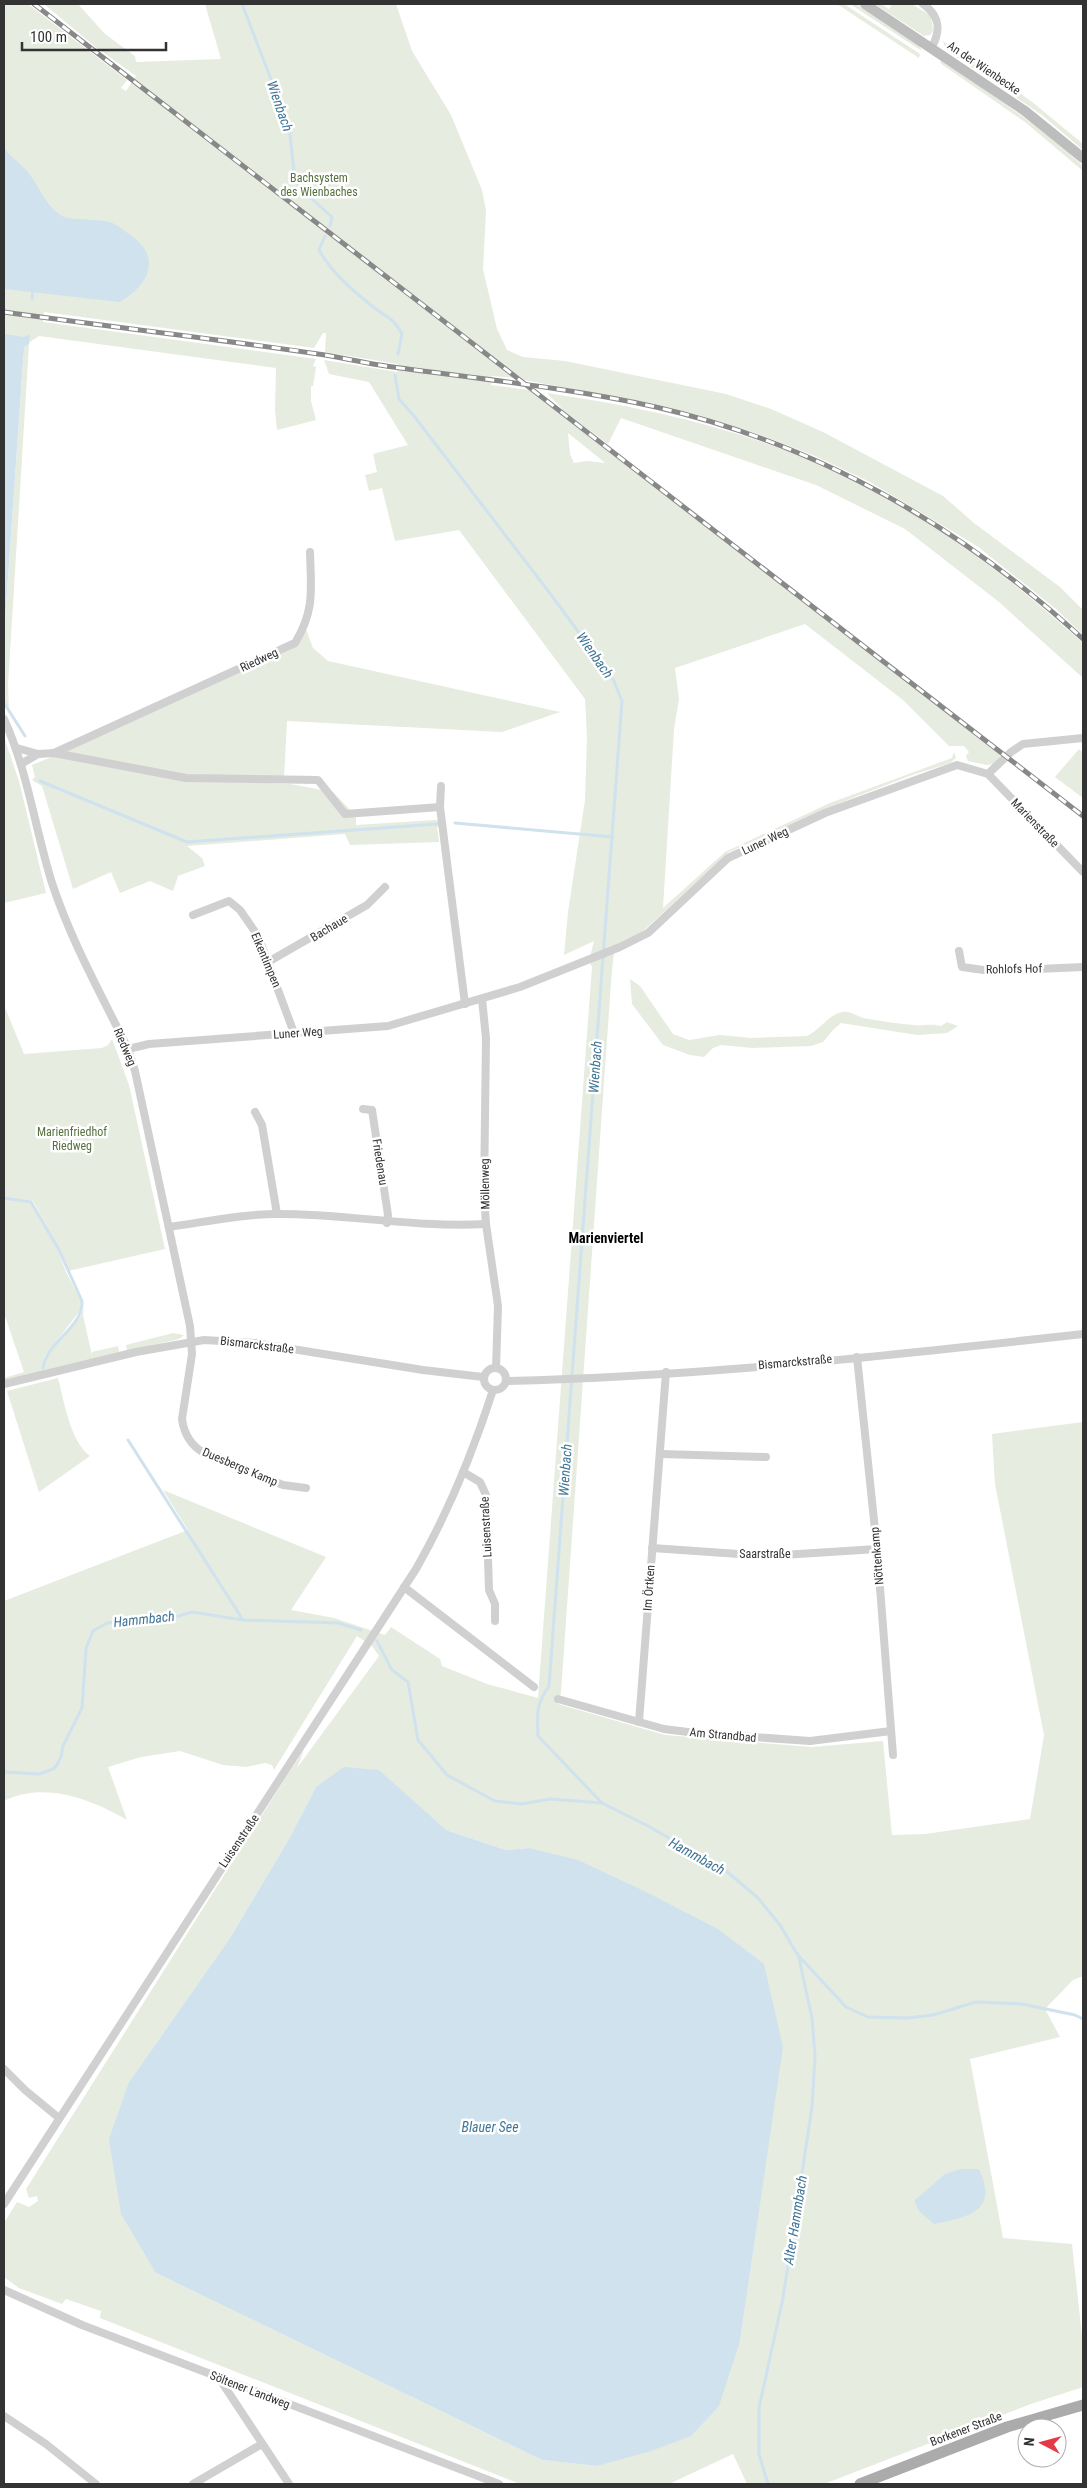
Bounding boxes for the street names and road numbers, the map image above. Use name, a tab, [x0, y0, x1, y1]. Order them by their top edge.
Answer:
street label: An der Wienbecke	[945, 38, 1023, 98]
street label: Riedweg	[238, 645, 280, 675]
street label: Marienstraße	[1008, 796, 1062, 851]
street label: Luner Weg	[740, 824, 791, 858]
street label: Bachaue	[308, 911, 350, 945]
street label: Eikentimpen	[248, 930, 284, 990]
street label: Rohlofs Hof	[986, 962, 1042, 976]
street label: Luner Weg	[273, 1024, 323, 1042]
street label: Riedweg	[111, 1026, 139, 1068]
street label: Friedenau	[369, 1138, 391, 1186]
street label: Möllenweg	[478, 1158, 492, 1210]
street label: Bismarckstraße	[219, 1334, 295, 1357]
street label: Bismarckstraße	[757, 1352, 833, 1372]
street label: Duesbergs Kamp	[200, 1445, 280, 1489]
street label: Luisenstraße	[477, 1496, 495, 1558]
street label: Nöttenkamp	[867, 1526, 887, 1586]
street label: Saarstraße	[739, 1547, 791, 1561]
street label: Im Örtken	[639, 1564, 658, 1612]
street label: Am Strandbad	[689, 1725, 757, 1745]
street label: Luisenstraße	[216, 1811, 262, 1870]
street label: Söltener Landweg	[208, 2368, 292, 2412]
street label: Borkener Straße	[928, 2409, 1004, 2449]

